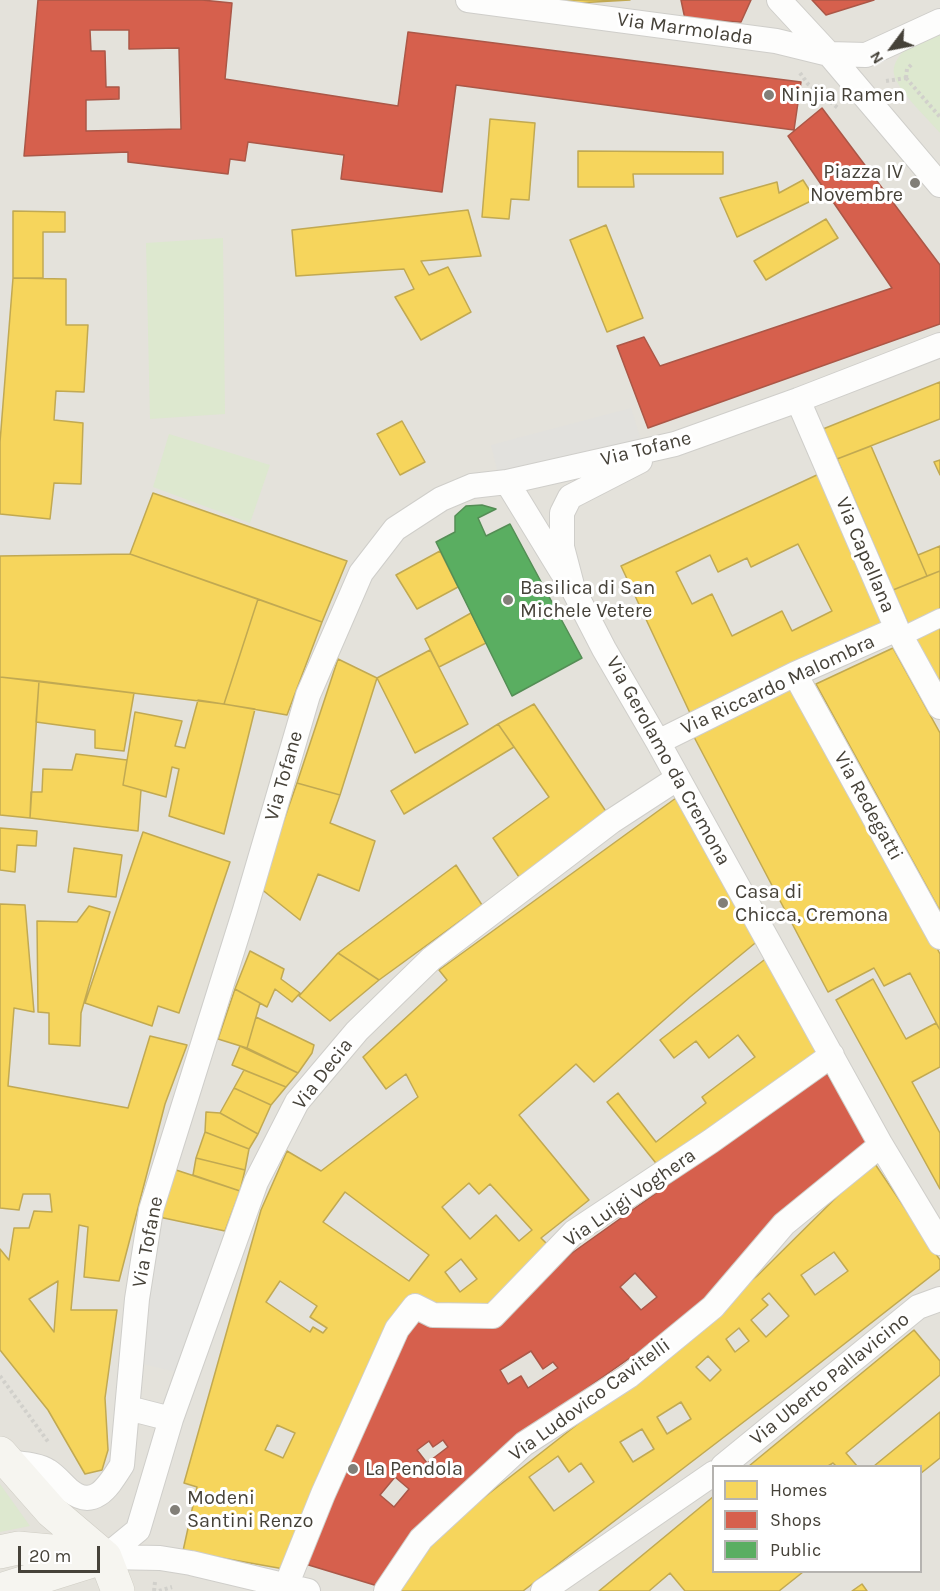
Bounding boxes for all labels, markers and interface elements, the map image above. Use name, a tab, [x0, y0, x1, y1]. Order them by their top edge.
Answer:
street label: Via Marmolada	[615, 8, 755, 50]
north arrow	[862, 18, 922, 78]
text: N	[865, 48, 887, 68]
place label: Ninjia Ramen	[781, 83, 905, 107]
marker: Ninjia Ramen	[762, 88, 776, 102]
place label: Piazza IV Novembre	[810, 160, 903, 207]
marker: Piazza IV Novembre	[908, 176, 922, 190]
street label: Via Tofane	[598, 426, 694, 472]
street label: Via Capellana	[830, 493, 900, 617]
place label: Basilica di San Michele Vetere	[520, 576, 655, 623]
marker: Basilica di San Michele Vetere	[501, 593, 515, 607]
street label: Via Riccardo Malombra	[677, 630, 879, 740]
street label: Via Gerolamo da Cremona	[600, 652, 736, 870]
street label: Via Tofane	[260, 728, 308, 824]
street label: Via Redegatti	[828, 747, 908, 865]
place label: Casa di Chicca, Cremona	[735, 880, 888, 927]
marker: Casa di Chicca, Cremona	[716, 896, 730, 910]
street label: Via Decia	[288, 1034, 358, 1114]
street label: Via Luigi Voghera	[559, 1143, 701, 1253]
street label: Via Tofane	[127, 1194, 169, 1290]
street label: Via Uberto Pallavicino	[745, 1307, 915, 1451]
street label: Via Ludovico Cavitelli	[505, 1333, 675, 1467]
place label: La Pendola	[365, 1457, 463, 1481]
marker: La Pendola	[346, 1462, 360, 1476]
legend	[712, 1465, 922, 1573]
text: Homes	[770, 1479, 827, 1501]
place label: Modeni Santini Renzo	[187, 1486, 313, 1533]
marker: Modeni Santini Renzo	[168, 1503, 182, 1517]
text: Shops	[770, 1509, 822, 1531]
scale bar	[21, 1534, 104, 1572]
text: Public	[770, 1539, 821, 1561]
text: 20 m	[29, 1545, 71, 1567]

